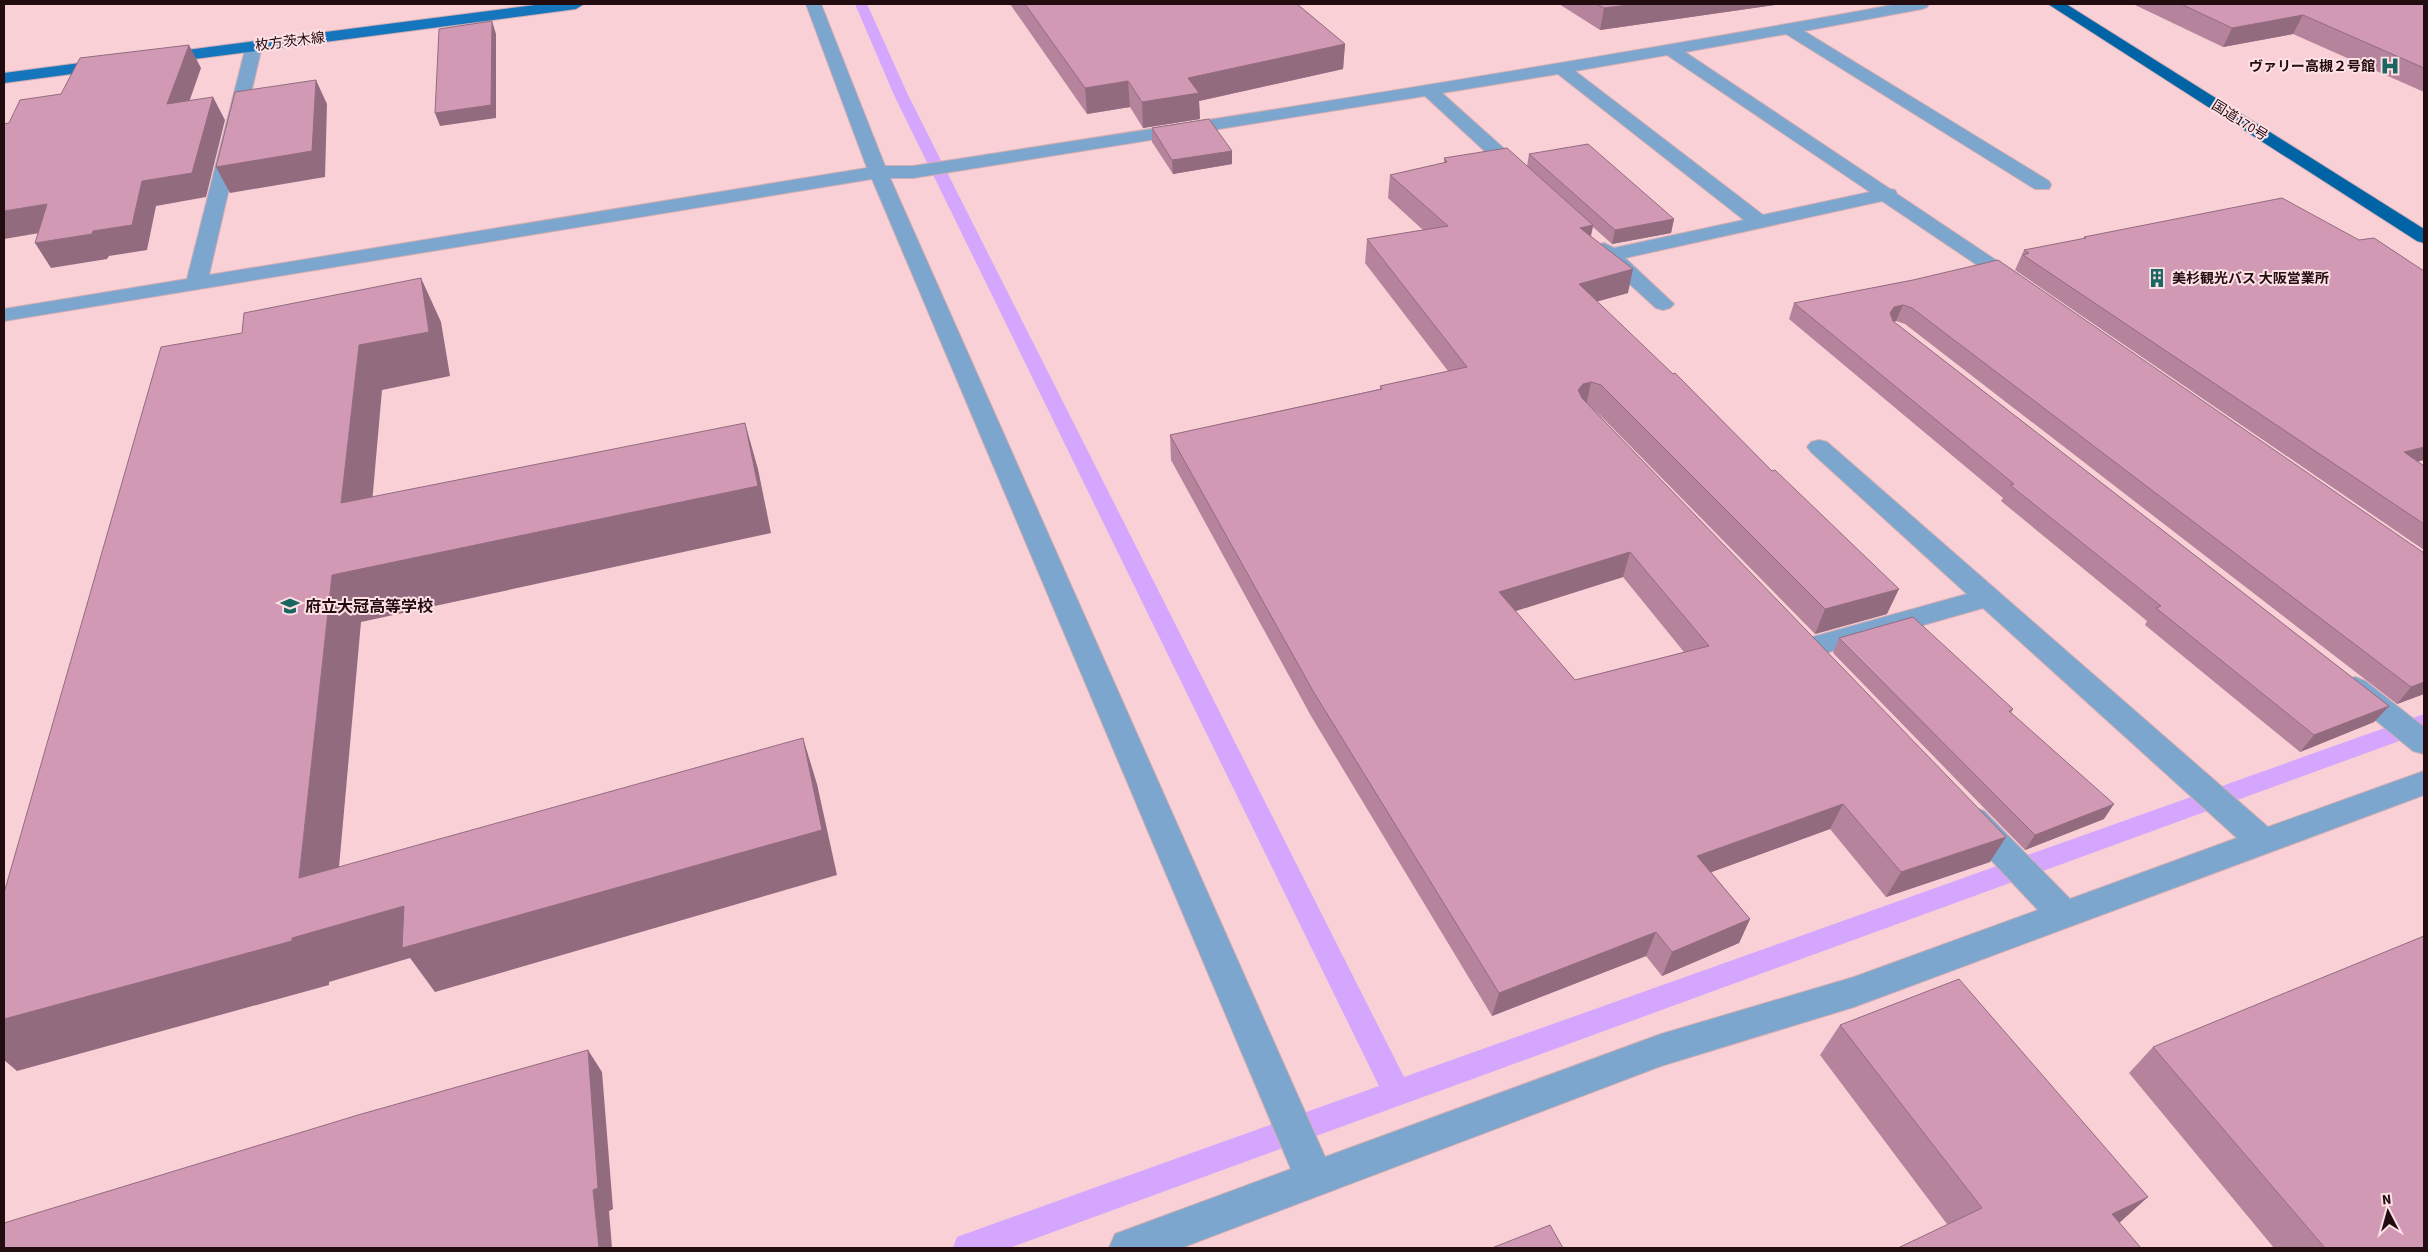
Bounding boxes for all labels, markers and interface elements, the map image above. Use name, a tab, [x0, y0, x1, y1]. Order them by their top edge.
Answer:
street label: 枚方茨木線	[254, 28, 326, 56]
hospital icon: ヴァリー高槻２号館	[2379, 55, 2401, 77]
place label: ヴァリー高槻２号館	[2249, 57, 2375, 77]
street label: 国道170号	[2208, 96, 2271, 146]
building icon: 美杉観光バス 大阪営業所	[2146, 267, 2168, 289]
place label: 美杉観光バス 大阪営業所	[2172, 269, 2329, 289]
school or university icon: 府立大冠高等学校	[279, 595, 301, 617]
place label: 府立大冠高等学校	[305, 596, 433, 618]
north arrow	[2363, 1187, 2413, 1237]
text: N	[2381, 1190, 2392, 1210]

